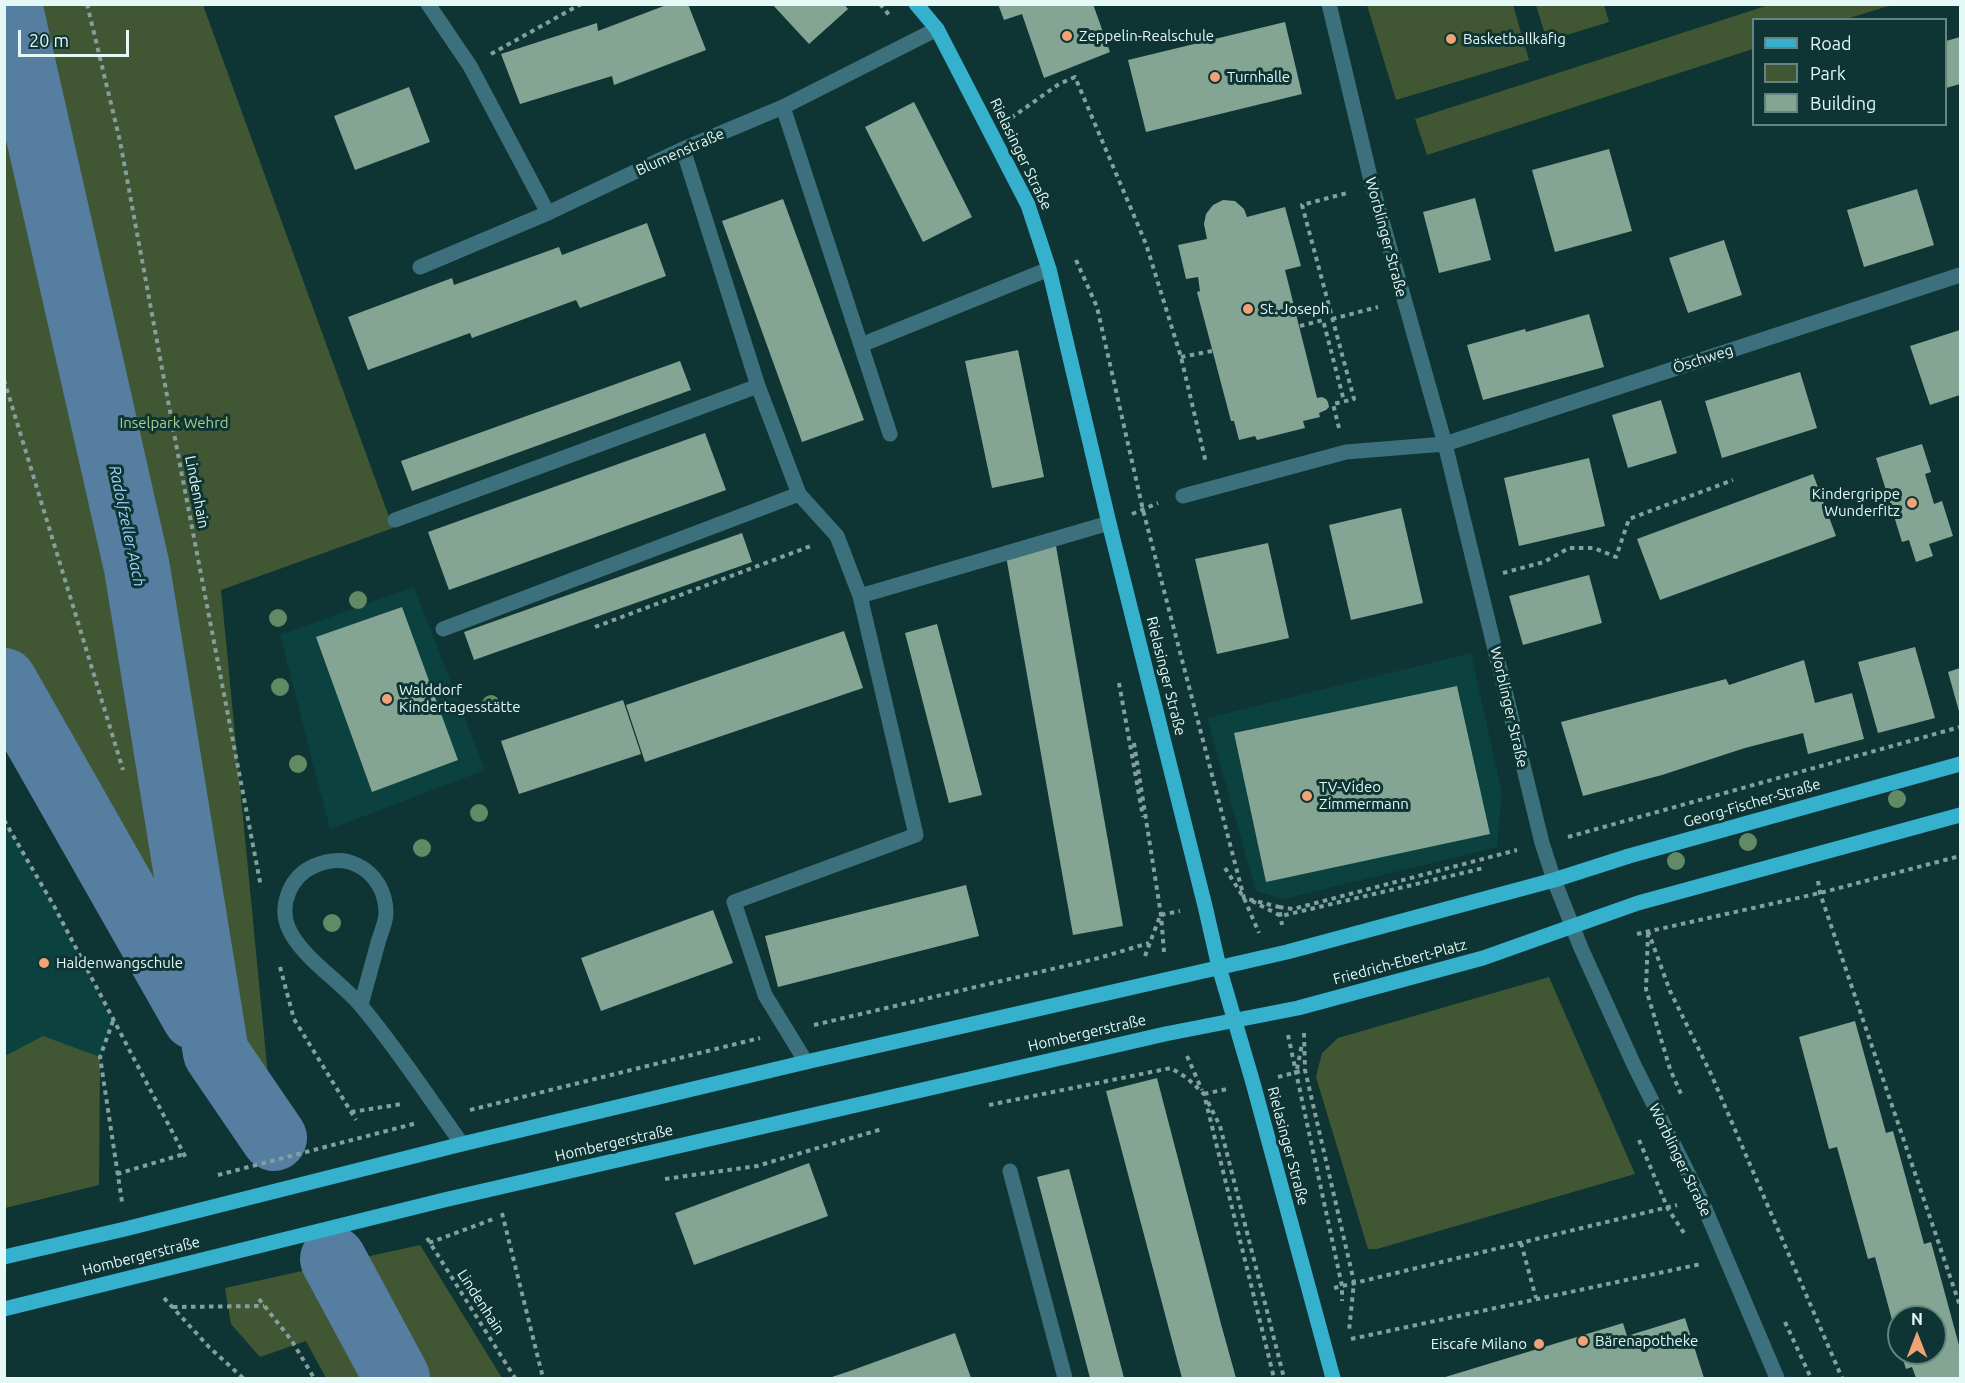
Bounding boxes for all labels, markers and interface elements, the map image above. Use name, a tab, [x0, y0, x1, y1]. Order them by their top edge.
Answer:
scale bar	[21, 18, 132, 56]
legend	[1752, 18, 1947, 126]
place label: Zeppelin-Realschule	[1079, 27, 1214, 45]
marker: Zeppelin-Realschule	[1060, 29, 1074, 43]
text: 20 m	[29, 30, 69, 50]
place label: Basketballkäfig	[1463, 30, 1566, 48]
marker: Basketballkäfig	[1444, 32, 1458, 46]
text: Road	[1810, 33, 1852, 53]
text: Park	[1810, 63, 1846, 83]
place label: Turnhalle	[1227, 68, 1290, 86]
marker: Turnhalle	[1208, 70, 1222, 84]
text: Building	[1810, 93, 1876, 113]
street label: Rielasinger Straße	[986, 95, 1056, 213]
street label: Blumenstraße	[633, 124, 727, 180]
street label: Worblinger Straße	[1361, 175, 1411, 299]
place label: St. Joseph	[1260, 300, 1329, 318]
marker: St. Joseph	[1241, 302, 1255, 316]
street label: Öschweg	[1671, 341, 1735, 377]
park label: Inselpark Wehrd	[119, 414, 229, 432]
street label: Lindenhain	[181, 454, 213, 530]
water label: Radolfzeller Aach	[105, 464, 149, 588]
place label: Kindergrippe Wunderfitz	[1812, 485, 1900, 520]
marker: Kindergrippe Wunderfitz	[1905, 496, 1919, 510]
street label: Rielasinger Straße	[1142, 615, 1190, 737]
street label: Worblinger Straße	[1486, 645, 1532, 769]
place label: Walddorf Kindertagesstätte	[399, 681, 520, 716]
marker: Walddorf Kindertagesstätte	[380, 692, 394, 706]
street label: Georg-Fischer-Straße	[1681, 775, 1823, 831]
place label: TV-Video Zimmermann	[1319, 778, 1409, 813]
marker: TV-Video Zimmermann	[1300, 789, 1314, 803]
street label: Friedrich-Ebert-Platz	[1331, 935, 1469, 989]
place label: Haldenwangschule	[56, 954, 183, 972]
marker: Haldenwangschule	[37, 956, 51, 970]
street label: Hombergerstraße	[1026, 1011, 1148, 1055]
street label: Rielasinger Straße	[1263, 1085, 1313, 1207]
street label: Worblinger Straße	[1645, 1101, 1715, 1219]
street label: Hombergerstraße	[553, 1121, 675, 1165]
street label: Hombergerstraße	[80, 1233, 202, 1279]
street label: Lindenhain	[453, 1266, 509, 1338]
north arrow	[1887, 1305, 1947, 1365]
text: N	[1911, 1310, 1923, 1328]
place label: Bärenapotheke	[1595, 1332, 1698, 1350]
marker: Bärenapotheke	[1576, 1334, 1590, 1348]
place label: Eiscafe Milano	[1431, 1335, 1527, 1353]
marker: Eiscafe Milano	[1532, 1337, 1546, 1351]

